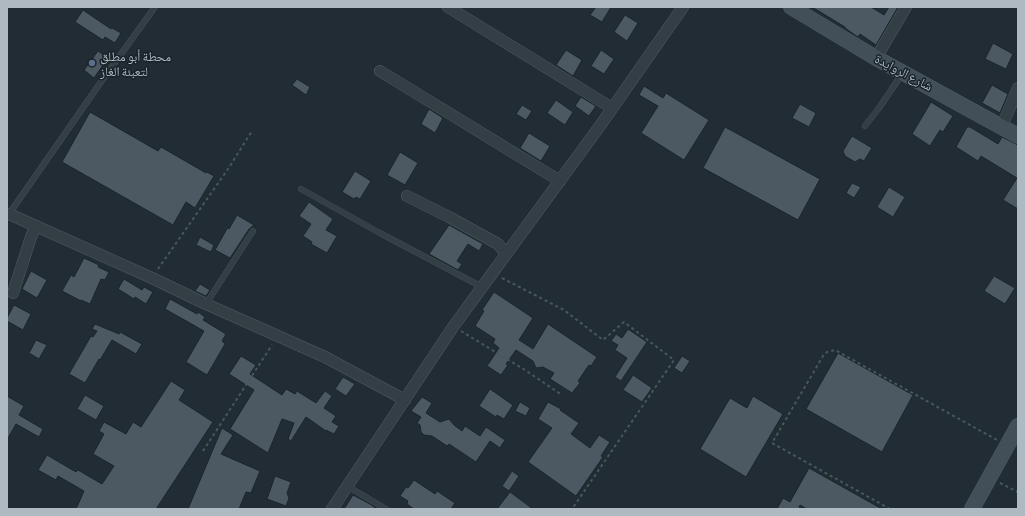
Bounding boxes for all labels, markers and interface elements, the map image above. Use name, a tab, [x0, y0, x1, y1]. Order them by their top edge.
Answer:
place label: محطة أبو مطلق لتعبئة الغاز	[99, 49, 171, 80]
street label: شارع الروايدة	[871, 51, 935, 96]
marker: محطة أبو مطلق لتعبئة الغاز	[87, 58, 97, 68]

